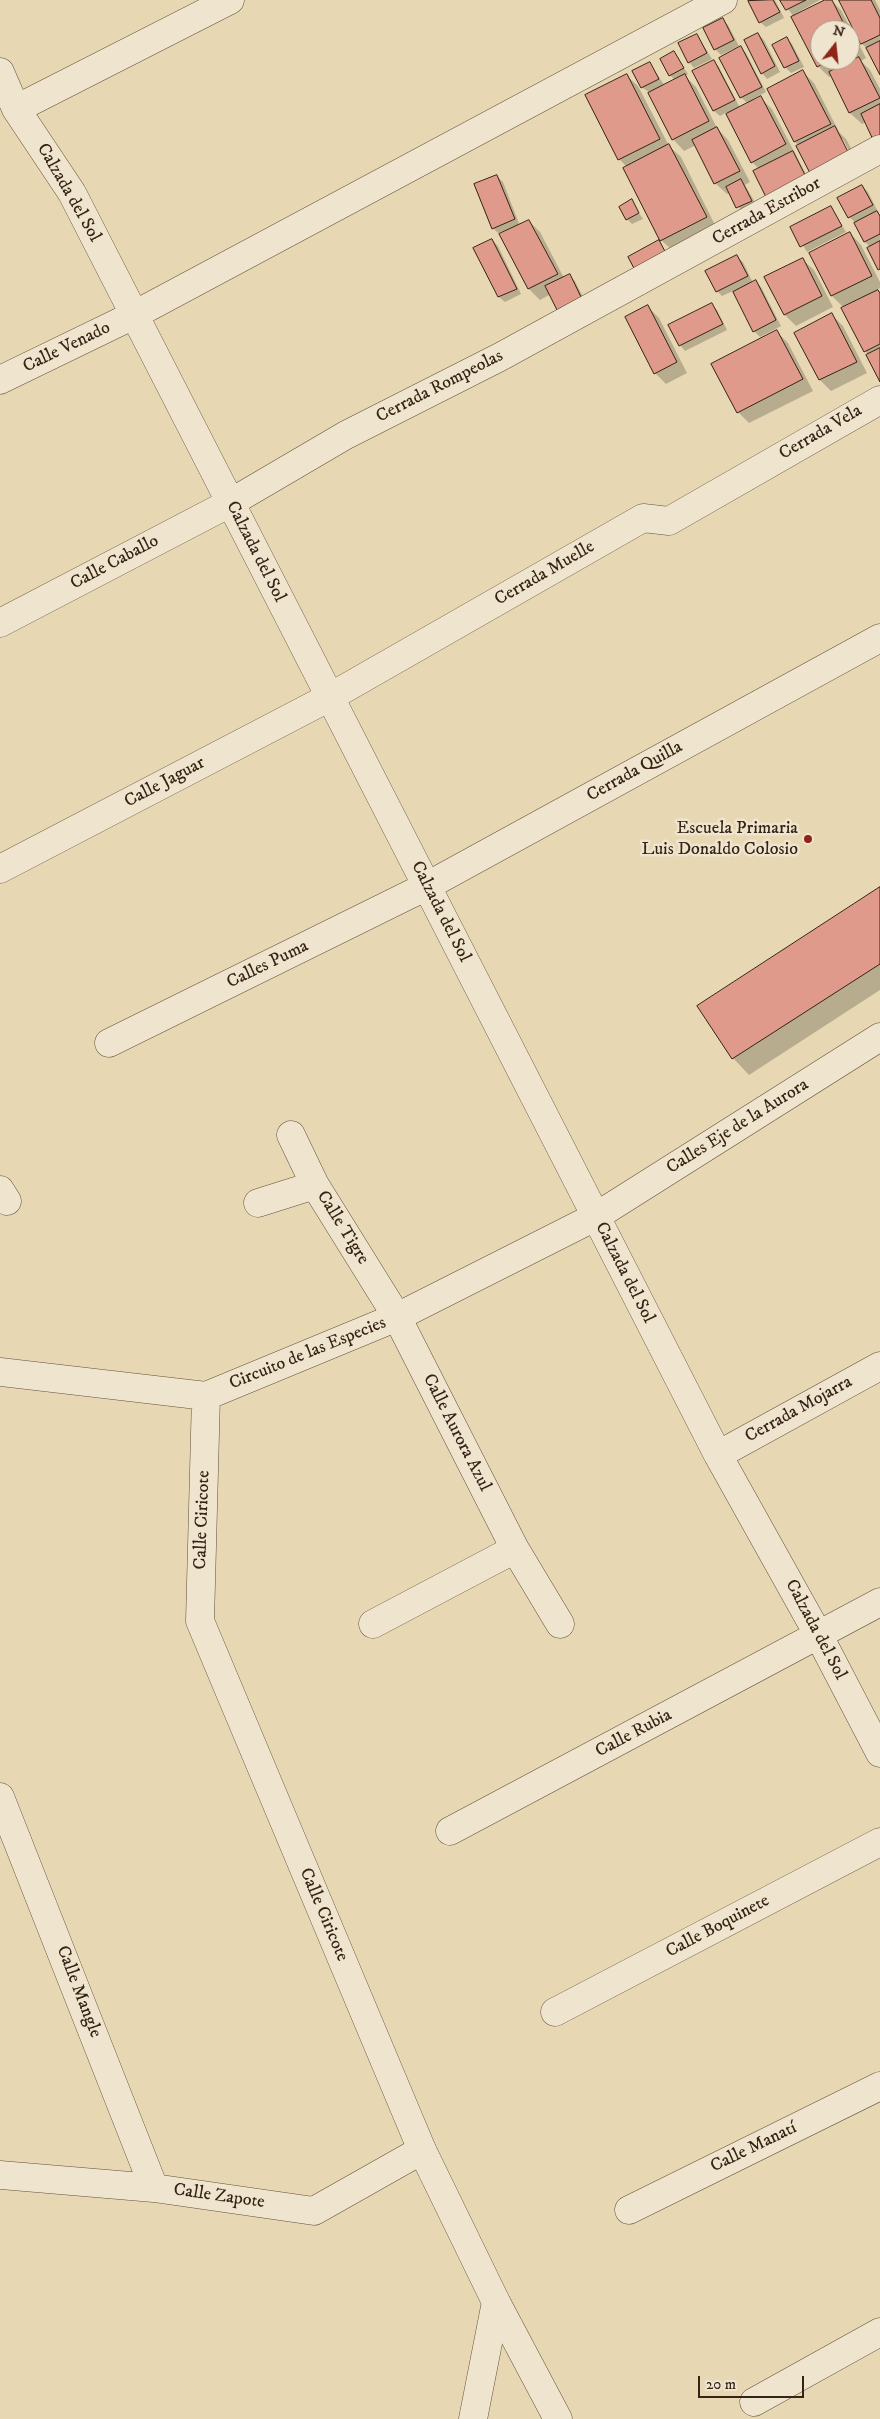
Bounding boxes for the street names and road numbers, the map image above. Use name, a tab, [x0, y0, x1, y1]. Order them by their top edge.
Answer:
street label: Calzada del Sol	[31, 140, 105, 246]
street label: Cerrada Estribor	[709, 173, 825, 251]
street label: Calle Venado	[20, 318, 114, 378]
street label: Cerrada Rompeolas	[373, 346, 507, 428]
street label: Cerrada Vela	[776, 401, 866, 465]
street label: Calzada del Sol	[220, 498, 290, 606]
street label: Calle Caballo	[67, 531, 163, 595]
street label: Cerrada Muelle	[491, 537, 599, 611]
street label: Cerrada Quilla	[583, 737, 687, 807]
street label: Calle Jaguar	[121, 753, 209, 813]
street label: Calzada del Sol	[405, 858, 475, 966]
street label: Calles Puma	[224, 936, 312, 994]
street label: Calles Eje de la Aurora	[663, 1075, 813, 1179]
street label: Calle Tigre	[311, 1187, 373, 1269]
street label: Calzada del Sol	[589, 1219, 659, 1327]
street label: Circuito de las Especies	[227, 1313, 389, 1395]
street label: Calle Aurora Azul	[417, 1371, 495, 1495]
street label: Cerrada Mojarra	[742, 1372, 856, 1448]
street label: Calle Ciricote	[190, 1470, 216, 1570]
street label: Calzada del Sol	[780, 1576, 850, 1684]
street label: Calle Rubia	[592, 1705, 676, 1763]
street label: Calle Ciricote	[294, 1865, 352, 1965]
street label: Calle Boquinete	[663, 1891, 773, 1963]
street label: Calle Mangle	[51, 1943, 105, 2041]
street label: Calle Manatí	[707, 2118, 801, 2178]
street label: Calle Zapote	[172, 2180, 266, 2214]

